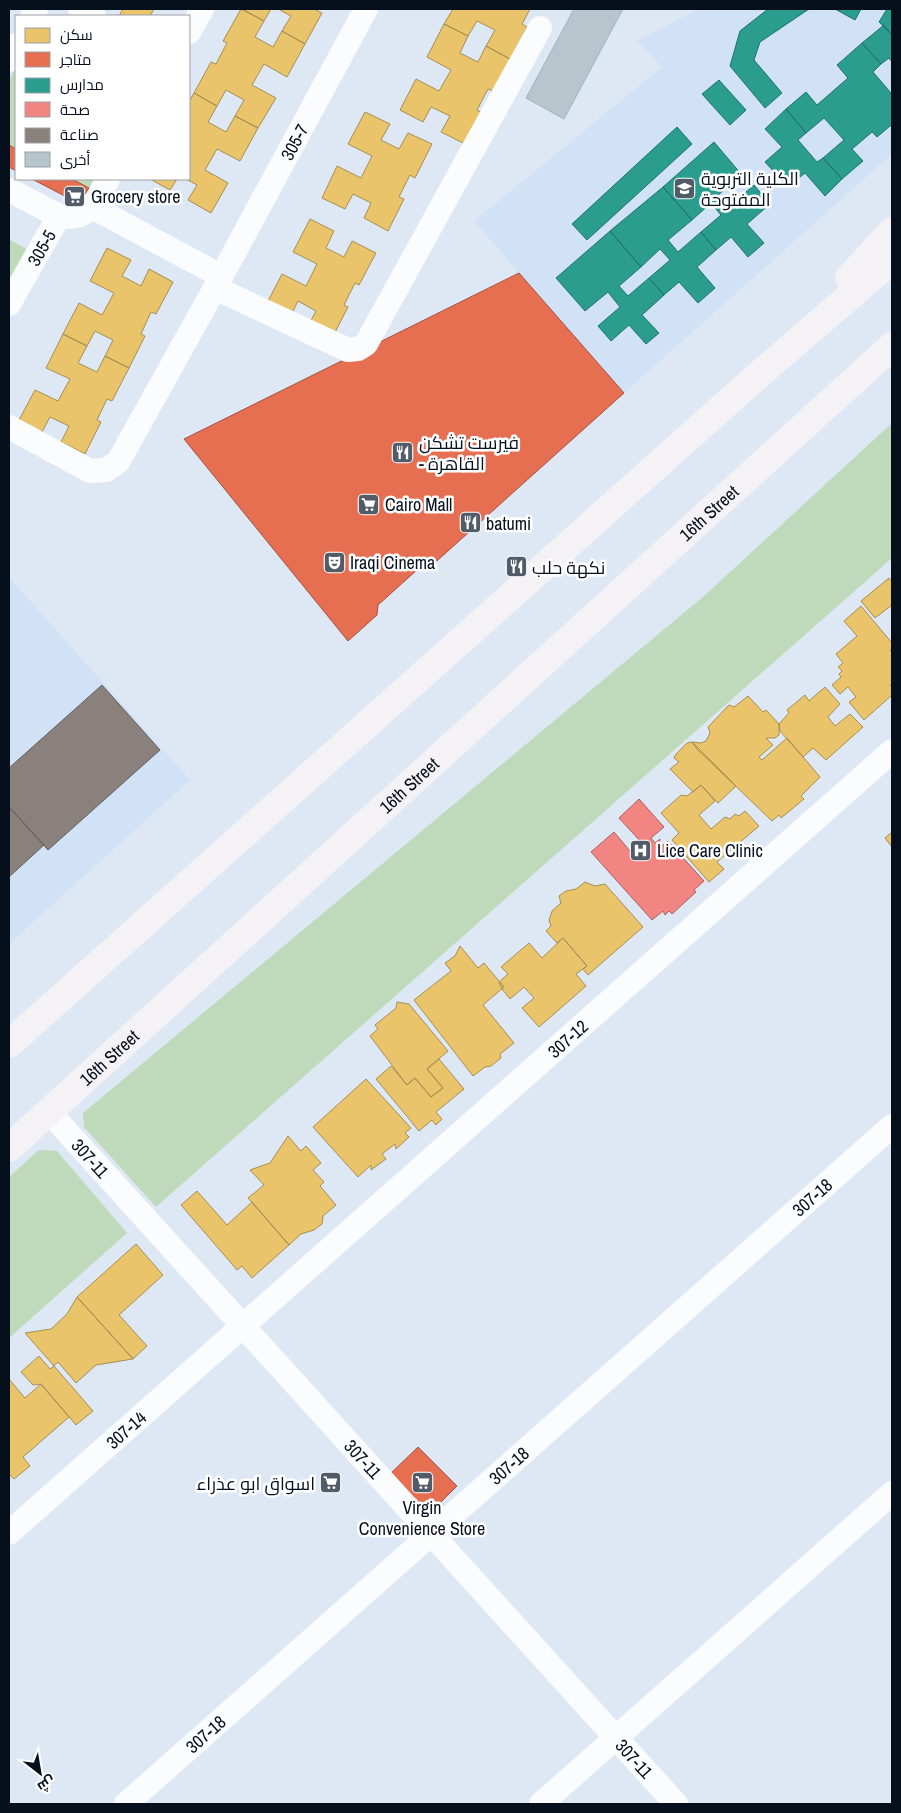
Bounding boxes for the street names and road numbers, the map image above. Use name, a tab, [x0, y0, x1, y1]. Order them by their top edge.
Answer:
street label: 305-7	[274, 119, 314, 164]
street label: 305-5	[21, 225, 61, 270]
street label: 16th Street	[673, 479, 744, 546]
street label: 16th Street	[374, 751, 444, 818]
street label: 307-12	[542, 1014, 593, 1063]
street label: 16th Street	[74, 1024, 144, 1091]
street label: 307-11	[66, 1133, 116, 1184]
street label: 307-18	[786, 1172, 837, 1221]
street label: 307-14	[100, 1405, 151, 1454]
street label: 307-11	[339, 1434, 388, 1484]
street label: 307-18	[483, 1441, 534, 1490]
street label: 307-18	[180, 1709, 231, 1758]
street label: 307-11	[610, 1733, 659, 1784]

